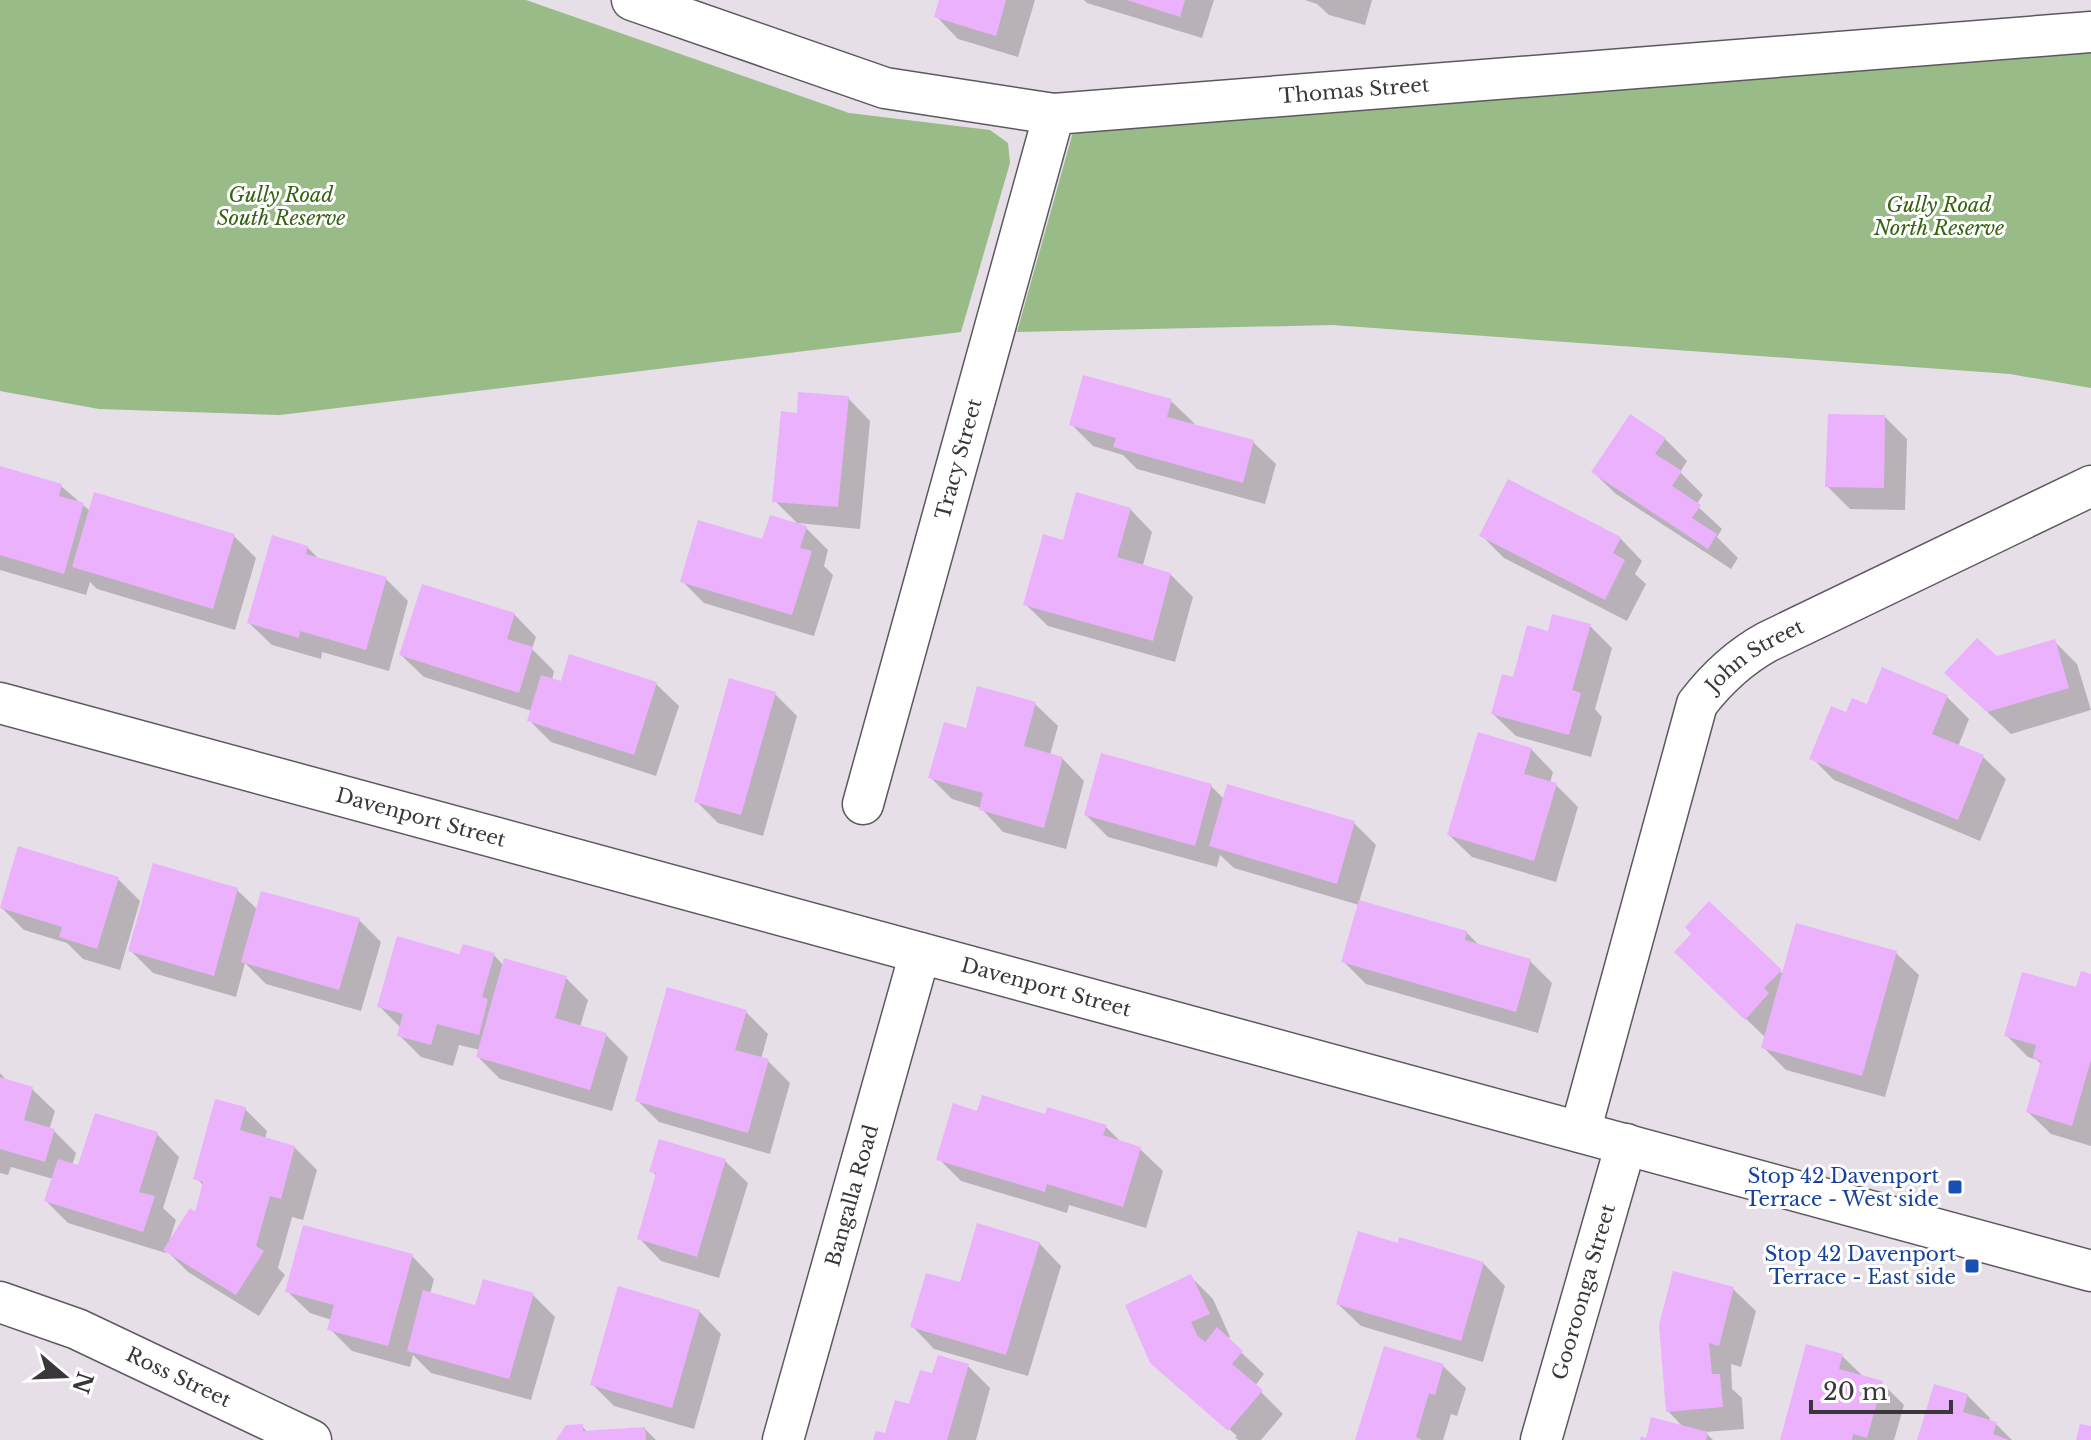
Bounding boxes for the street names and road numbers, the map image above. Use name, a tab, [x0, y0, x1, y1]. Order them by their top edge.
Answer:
street label: Thomas Street	[1278, 72, 1431, 108]
street label: Tracy Street	[930, 396, 987, 522]
street label: John Street	[1698, 614, 1808, 699]
street label: Davenport Street	[333, 783, 509, 852]
street label: Davenport Street	[959, 953, 1134, 1022]
street label: Bangalla Road	[820, 1122, 883, 1269]
street label: Gooroonga Street	[1547, 1201, 1620, 1383]
street label: Ross Street	[122, 1342, 235, 1412]

